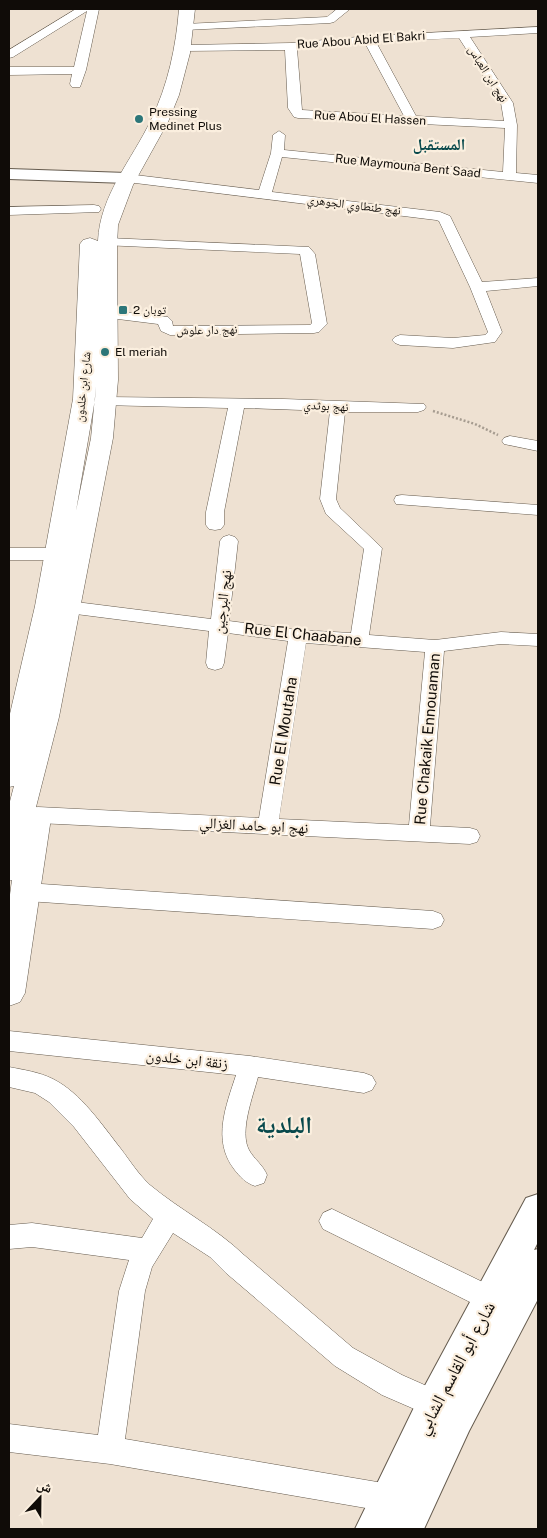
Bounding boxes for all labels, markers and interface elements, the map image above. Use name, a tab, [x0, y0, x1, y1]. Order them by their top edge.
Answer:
street label: Rue Abou Abid El Bakri	[296, 29, 426, 51]
street label: نهج ابن العباس	[465, 43, 511, 105]
place label: Pressing Medinet Plus	[149, 105, 222, 133]
street label: Rue Abou El Hassen	[314, 108, 427, 128]
marker: Pressing Medinet Plus	[133, 113, 145, 125]
district label: المستقبل	[413, 135, 465, 154]
street label: Rue Maymouna Bent Saad	[335, 151, 481, 181]
street label: نهج طنطاوي الجوهري	[306, 192, 402, 221]
place label: توبان 2	[133, 303, 167, 317]
marker: توبان 2	[117, 304, 129, 316]
street label: نهج دار علوش	[176, 322, 238, 338]
place label: El meriah	[115, 345, 167, 359]
marker: El meriah	[99, 346, 111, 358]
street label: شارع ابن خلدون	[72, 351, 95, 423]
street label: نهج بوثدي	[303, 398, 349, 417]
street label: نهج البرجين	[210, 569, 236, 635]
street label: Rue El Chaabane	[243, 619, 363, 649]
street label: Rue Chakaik Ennouaman	[411, 652, 443, 826]
street label: Rue El Moutaha	[266, 676, 300, 786]
street label: نهج ابو حامد الغزالي	[199, 814, 309, 840]
street label: زنقة ابن خلدون	[145, 1046, 229, 1074]
district label: البلدية	[256, 1110, 312, 1139]
street label: شارع أبو القاسم الشابي	[411, 1298, 503, 1440]
north arrow	[15, 1473, 65, 1523]
text: ش	[35, 1476, 55, 1497]

